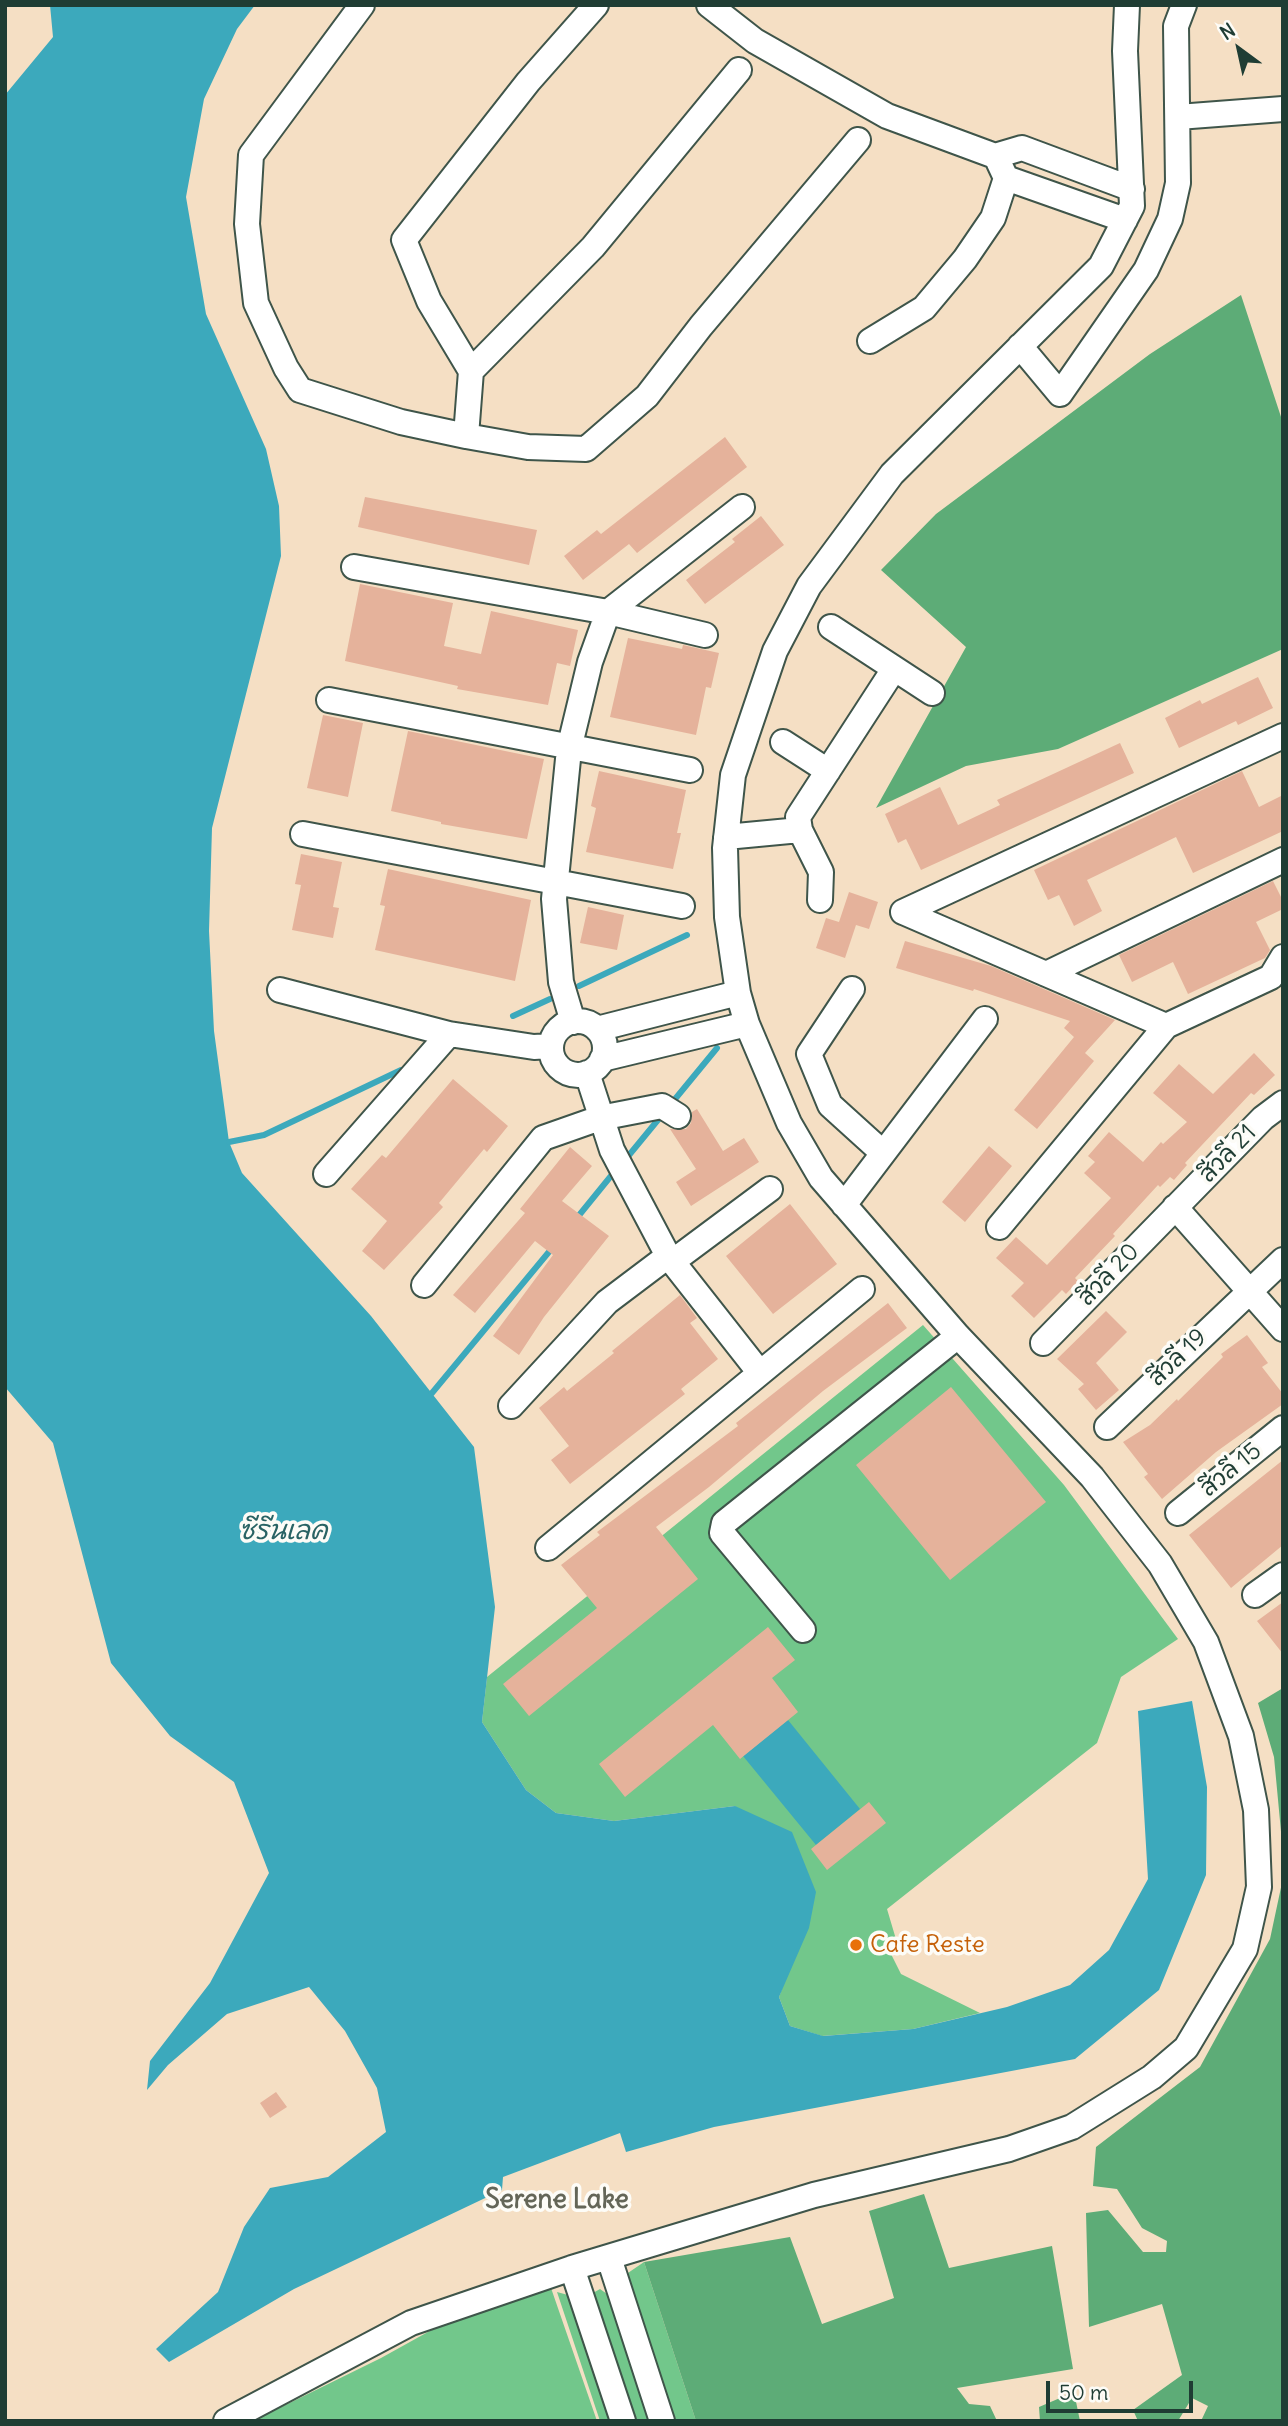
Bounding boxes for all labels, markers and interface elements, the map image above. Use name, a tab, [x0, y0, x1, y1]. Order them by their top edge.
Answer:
north arrow	[1204, 14, 1274, 84]
text: N	[1216, 18, 1240, 45]
street label: สีวลี 21	[1193, 1119, 1263, 1189]
street label: สีวลี 20	[1072, 1238, 1146, 1312]
street label: สีวลี 19	[1143, 1323, 1213, 1393]
street label: สีวลี 15	[1195, 1437, 1267, 1503]
water label: ซีรีนเลค	[239, 1516, 327, 1548]
place label: Cafe Reste	[870, 1931, 985, 1959]
marker: Cafe Reste	[848, 1937, 864, 1953]
district label: Serene Lake	[485, 2185, 629, 2217]
scale bar	[1050, 2366, 1197, 2410]
text: 50 m	[1059, 2379, 1108, 2406]

